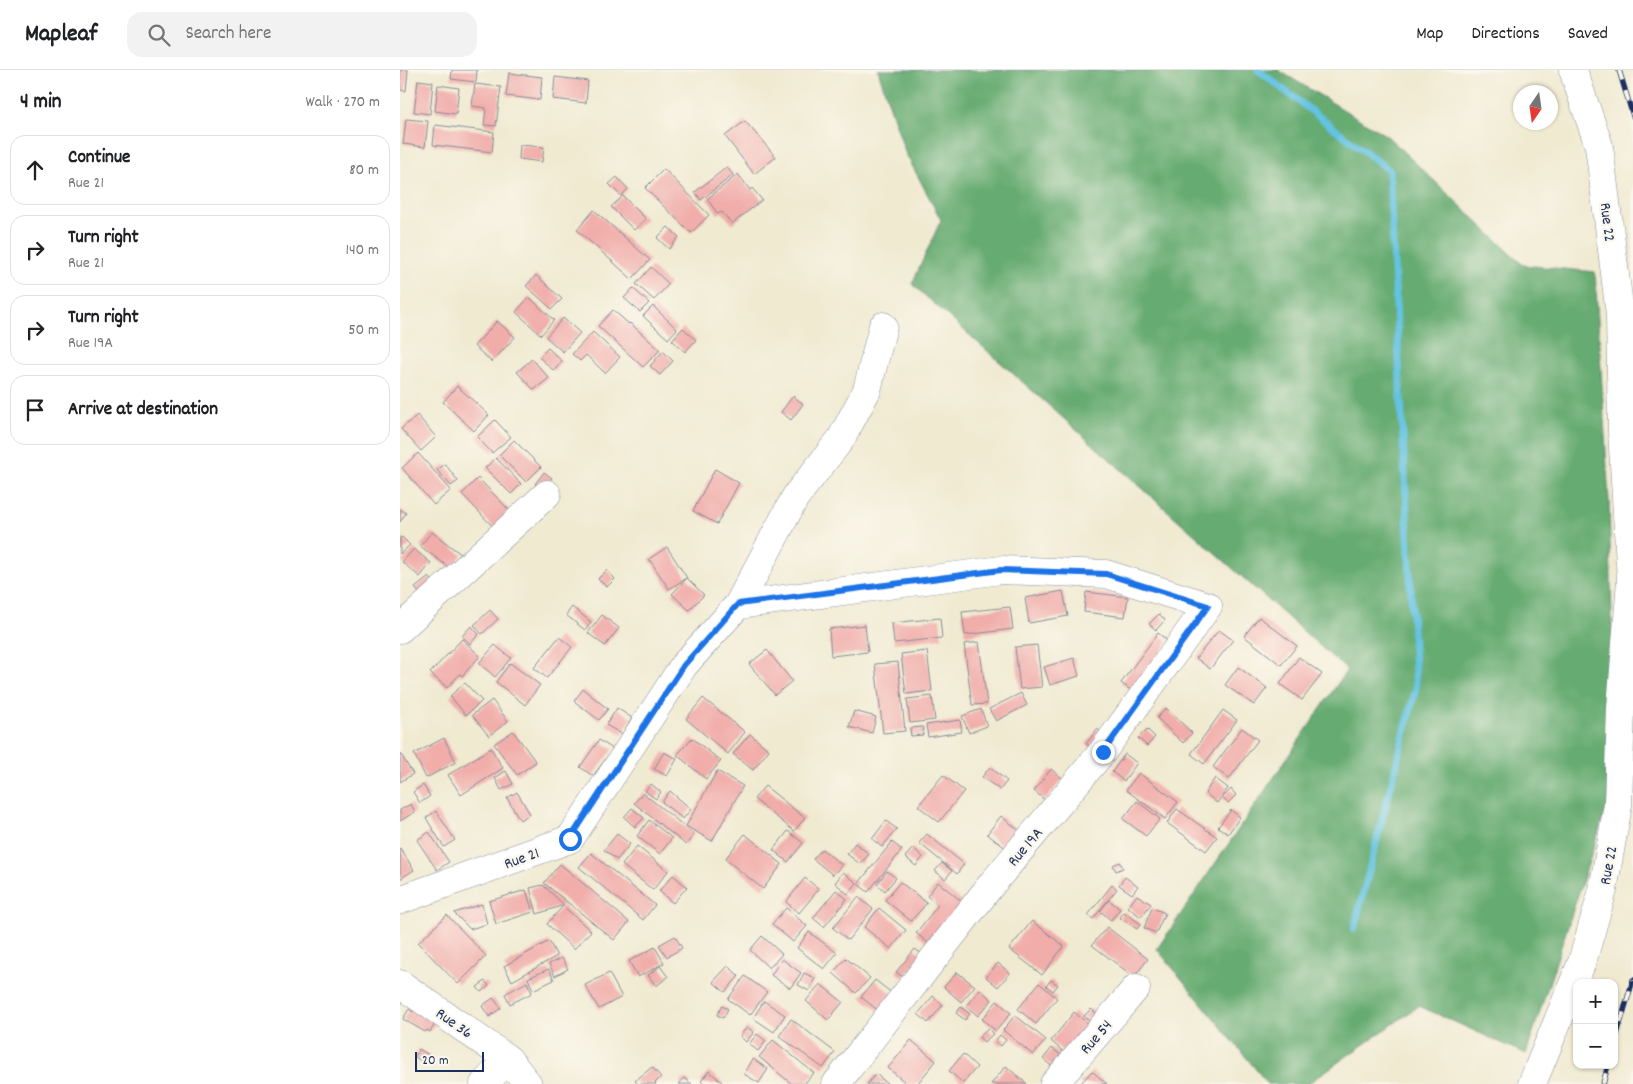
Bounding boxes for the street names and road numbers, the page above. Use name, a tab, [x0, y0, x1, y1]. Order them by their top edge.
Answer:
street label: Rue 22	[1593, 201, 1620, 243]
street label: Rue 19A	[1003, 823, 1049, 872]
street label: Rue 21	[501, 842, 543, 876]
street label: Rue 22	[1594, 844, 1625, 887]
street label: Rue 36	[430, 1003, 477, 1045]
street label: Rue 54	[1075, 1015, 1119, 1060]

